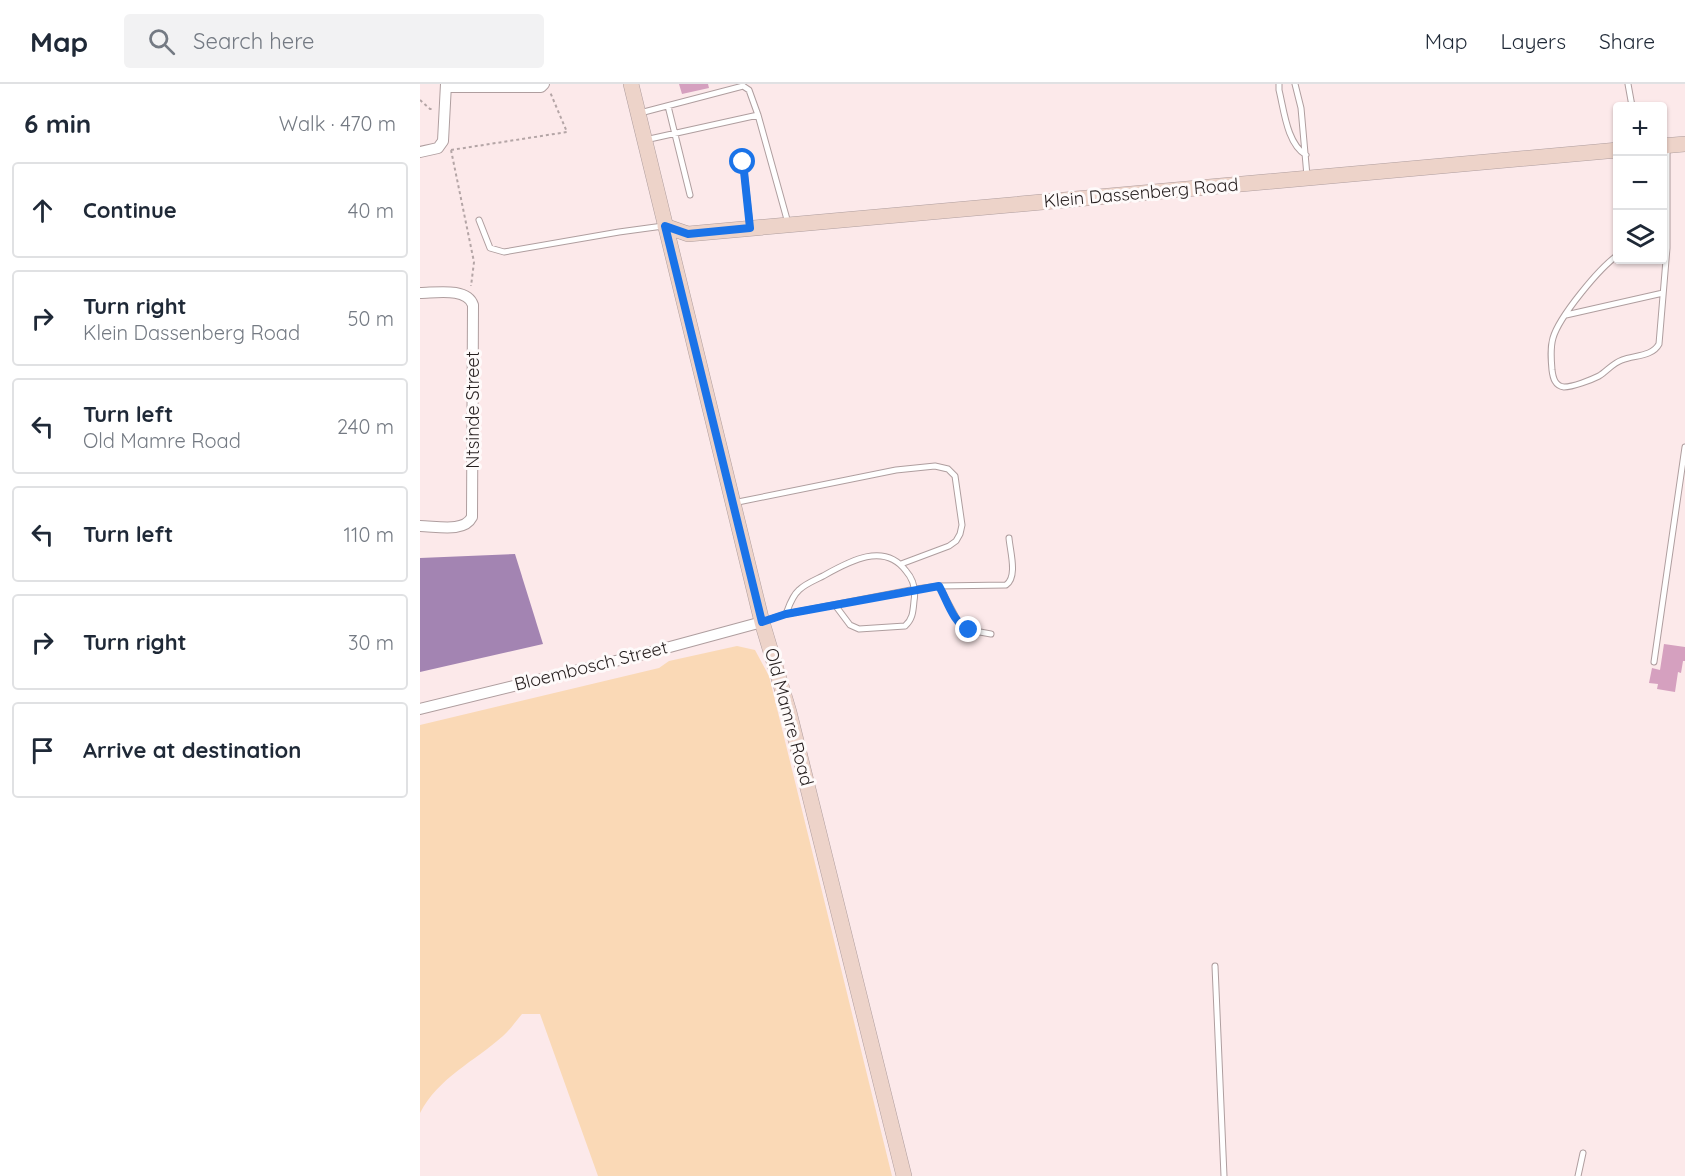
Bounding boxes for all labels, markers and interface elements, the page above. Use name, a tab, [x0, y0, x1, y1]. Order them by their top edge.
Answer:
search box	[124, 14, 544, 68]
text: Map	[30, 24, 88, 59]
icon: search	[145, 25, 178, 58]
text: Search here	[193, 27, 315, 55]
text: Map	[1425, 28, 1468, 54]
text: Layers	[1501, 28, 1566, 54]
text: Share	[1599, 28, 1655, 54]
map controls	[1613, 102, 1667, 264]
button: +	[1613, 102, 1667, 156]
text: 6 min	[24, 107, 91, 140]
text: Walk · 470 m	[279, 111, 396, 136]
route start	[729, 148, 755, 174]
button: −	[1613, 156, 1667, 210]
street label: Klein Dassenberg Road	[1043, 173, 1239, 212]
icon: ahead	[26, 194, 59, 227]
text: Continue	[83, 196, 177, 224]
text: 40 m	[348, 198, 394, 223]
button: layers	[1613, 210, 1667, 264]
text: Turn right	[83, 292, 187, 320]
icon: right	[26, 302, 59, 335]
text: 50 m	[348, 306, 394, 331]
text: Klein Dassenberg Road	[83, 320, 300, 345]
street label: Ntsinde Street	[461, 351, 484, 469]
text: Turn left	[83, 400, 173, 428]
icon: left	[26, 410, 59, 443]
text: 240 m	[337, 414, 394, 439]
text: Old Mamre Road	[83, 428, 241, 453]
icon: left	[26, 518, 59, 551]
text: Turn left	[83, 520, 173, 548]
text: 110 m	[344, 522, 394, 547]
route end	[955, 616, 981, 642]
icon: right	[26, 626, 59, 659]
text: Turn right	[83, 628, 187, 656]
text: 30 m	[348, 630, 394, 655]
street label: Bloembosch Street	[512, 635, 670, 696]
street label: Old Mamre Road	[760, 645, 819, 788]
icon: arrive	[26, 734, 59, 767]
text: Arrive at destination	[83, 736, 301, 764]

